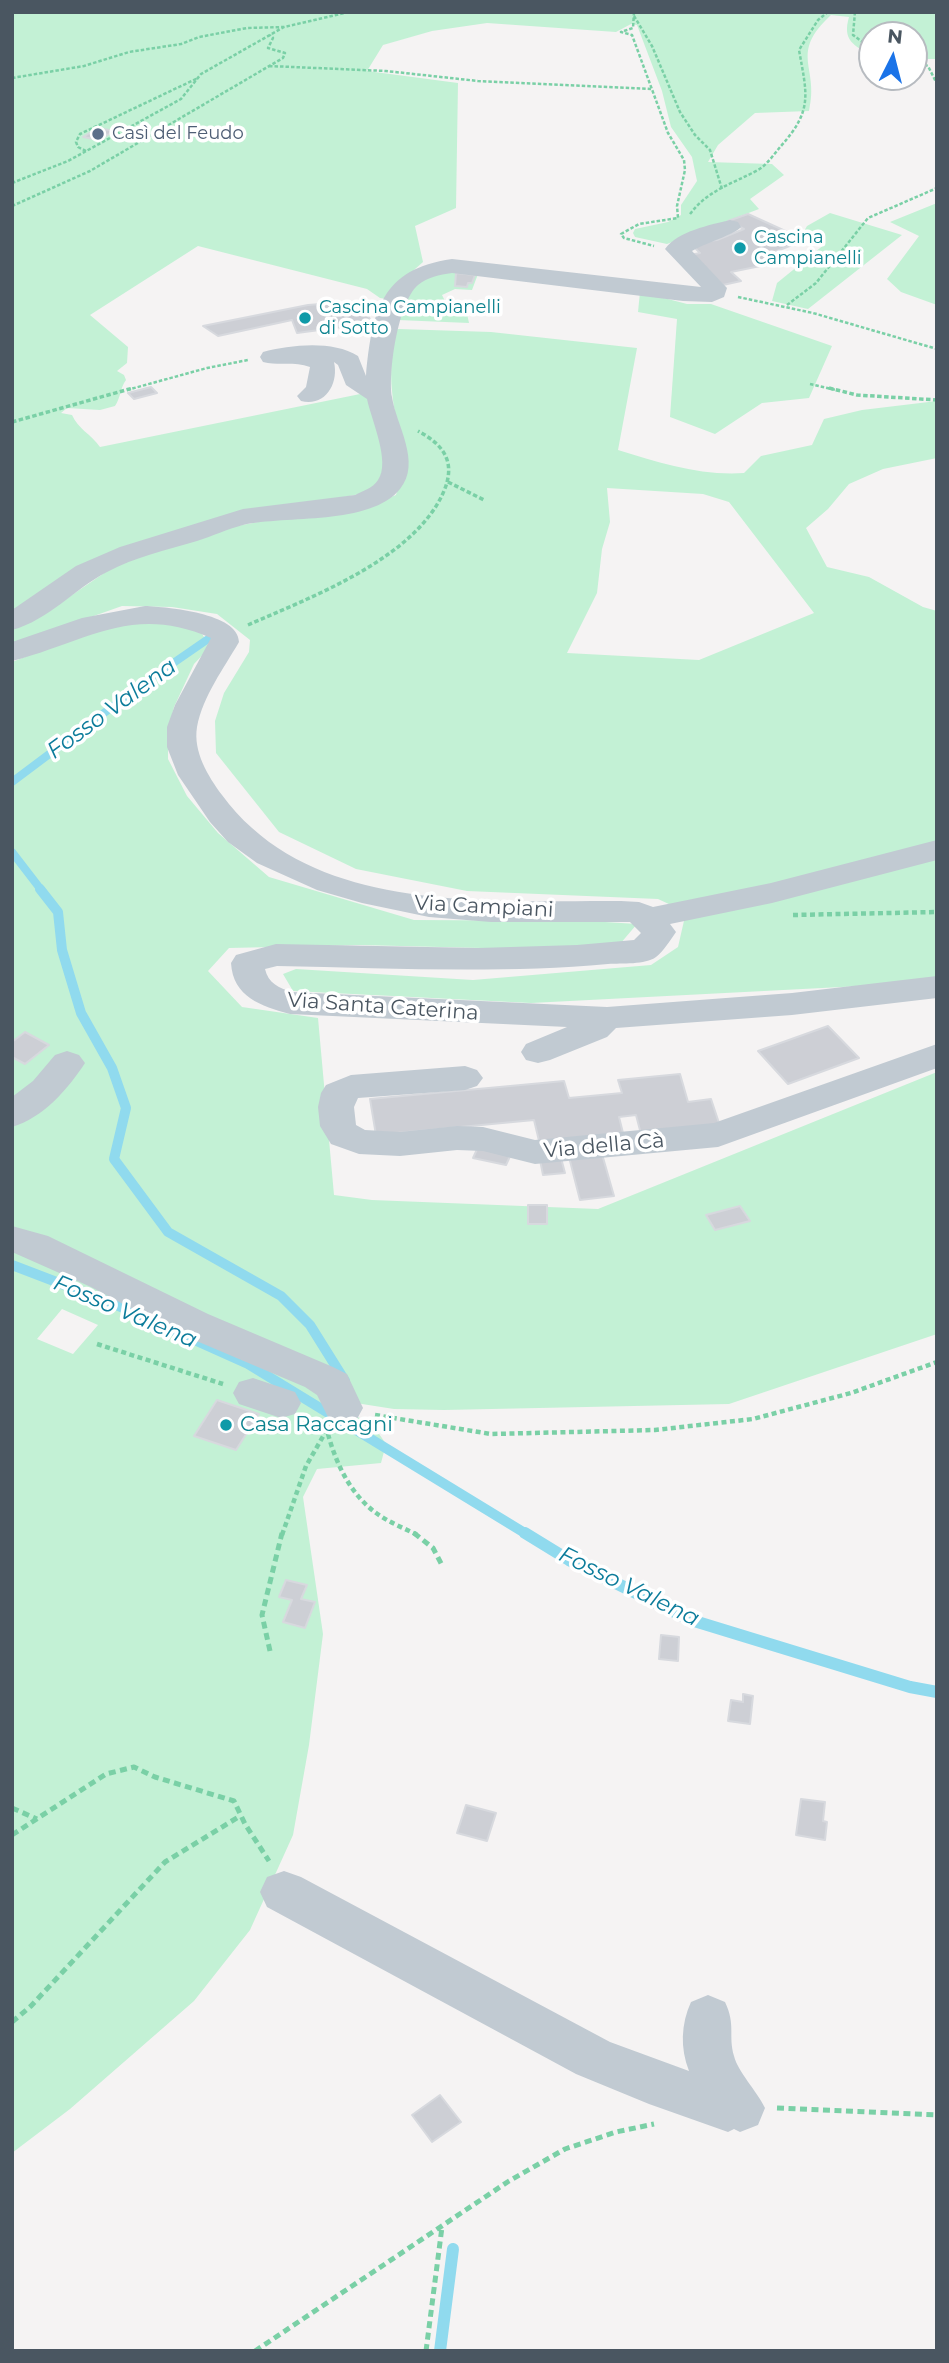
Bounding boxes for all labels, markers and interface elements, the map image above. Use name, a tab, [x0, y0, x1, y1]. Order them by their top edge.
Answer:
north arrow	[858, 21, 928, 91]
text: N	[886, 24, 904, 49]
place label: Casì del Feudo	[112, 123, 244, 145]
marker: Casì del Feudo	[90, 126, 106, 142]
place label: Cascina Campianelli	[754, 227, 862, 270]
marker: Cascina Campianelli	[732, 240, 748, 256]
place label: Cascina Campianelli di Sotto	[319, 297, 501, 340]
marker: Cascina Campianelli di Sotto	[297, 310, 313, 326]
water label: Fosso Valena	[42, 653, 182, 765]
street label: Via Campiani	[414, 891, 554, 923]
street label: Via Santa Caterina	[286, 988, 480, 1026]
street label: Via della Cà	[543, 1128, 665, 1164]
water label: Fosso Valena	[49, 1269, 201, 1355]
place label: Casa Raccagni	[240, 1412, 393, 1438]
marker: Casa Raccagni	[218, 1417, 234, 1433]
water label: Fosso Valena	[554, 1541, 704, 1633]

